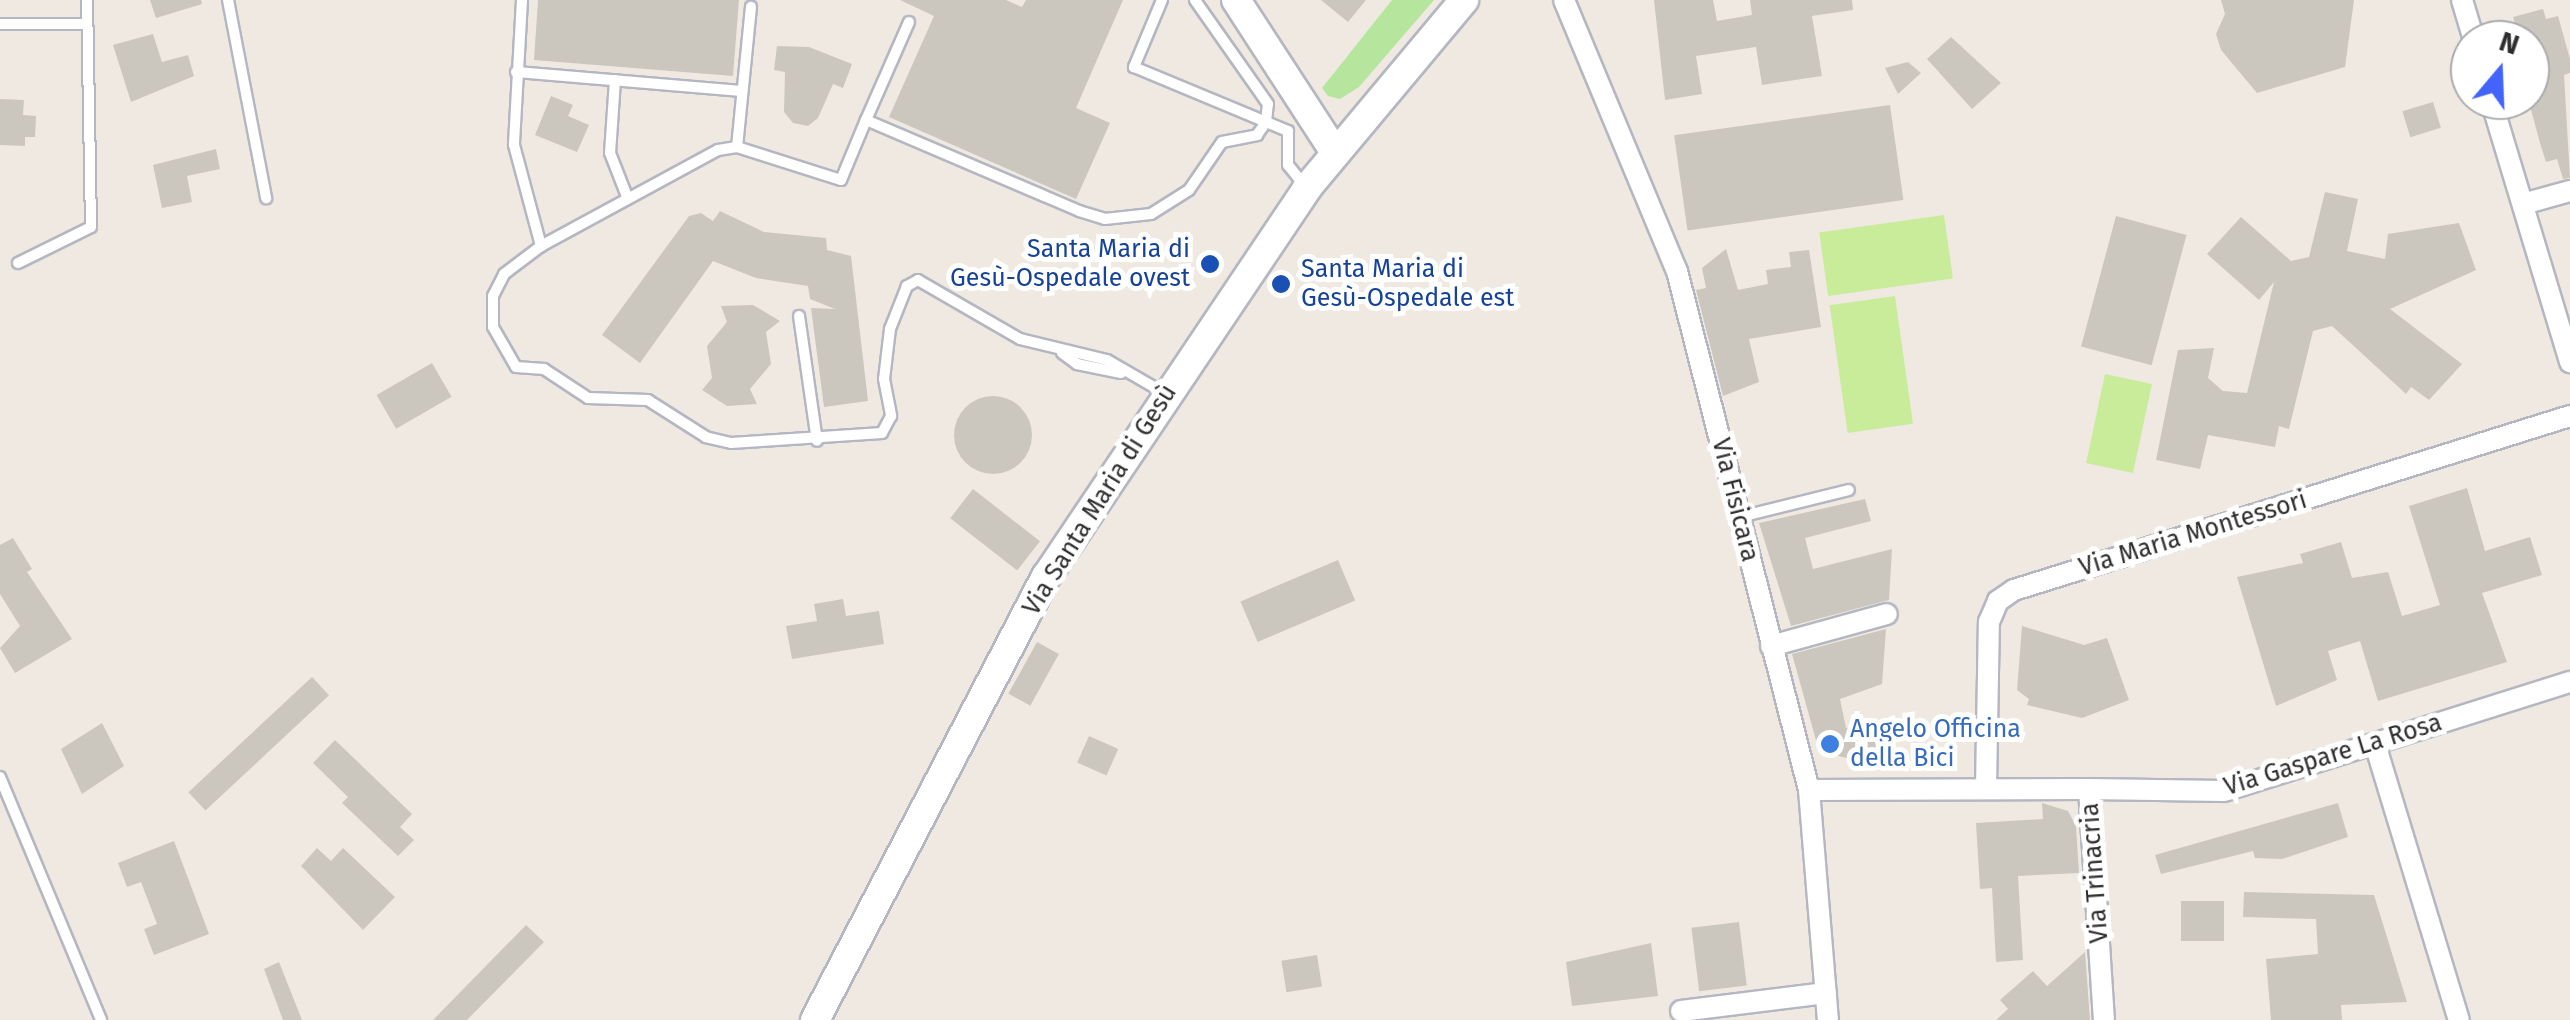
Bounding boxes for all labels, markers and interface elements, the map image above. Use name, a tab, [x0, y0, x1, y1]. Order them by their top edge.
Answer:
north arrow	[2450, 20, 2550, 120]
text: N	[2495, 24, 2523, 62]
place label: Santa Maria di Gesù-Ospedale ovest	[950, 235, 1190, 294]
marker: Santa Maria di Gesù-Ospedale ovest	[1199, 253, 1221, 275]
place label: Santa Maria di Gesù-Ospedale est	[1301, 255, 1514, 314]
marker: Santa Maria di Gesù-Ospedale est	[1270, 273, 1292, 295]
street label: Via Santa Maria di Gesù	[1017, 379, 1183, 621]
street label: Via Fisicara	[1705, 435, 1765, 565]
street label: Via Maria Montessori	[2076, 485, 2310, 583]
street label: Via Gaspare La Rosa	[2220, 708, 2446, 802]
place label: Angelo Officina della Bici	[1850, 715, 2021, 774]
marker: Angelo Officina della Bici	[1819, 733, 1841, 755]
street label: Via Trinacria	[2075, 802, 2115, 944]

